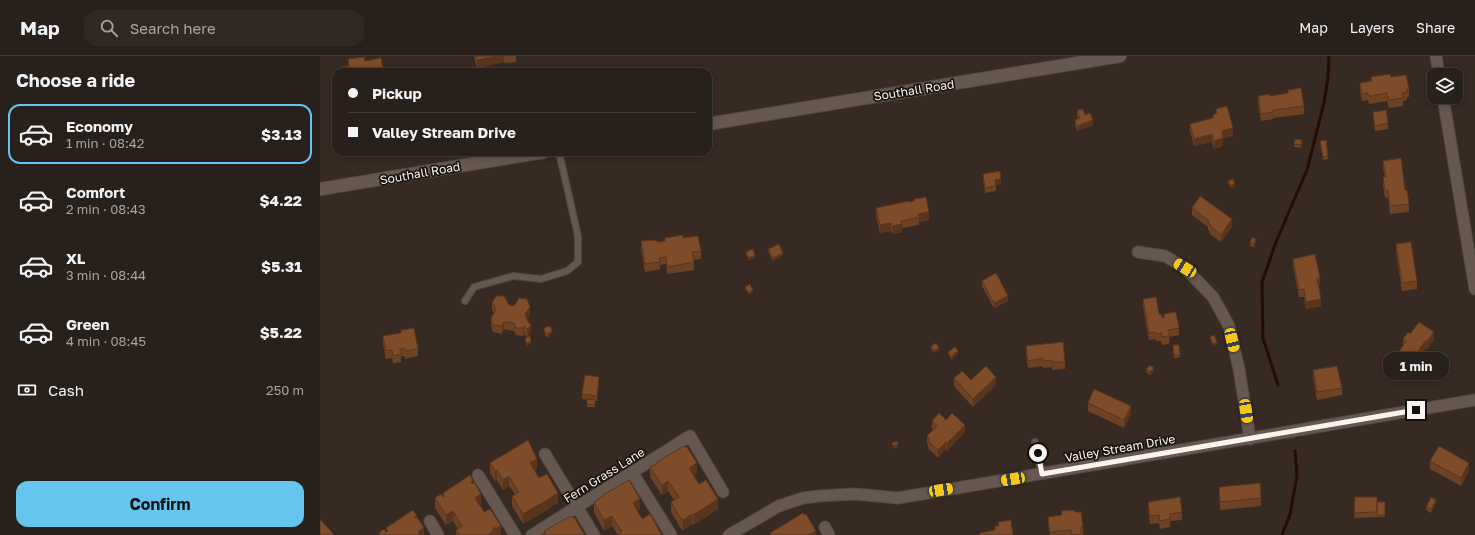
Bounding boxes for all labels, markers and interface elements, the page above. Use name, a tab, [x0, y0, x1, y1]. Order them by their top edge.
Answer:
search box	[84, 10, 364, 46]
text: Map	[20, 16, 60, 39]
icon: search	[98, 17, 120, 39]
text: Search here	[130, 19, 216, 37]
text: Map	[1299, 19, 1328, 36]
text: Layers	[1350, 19, 1394, 36]
text: Share	[1416, 19, 1455, 36]
map controls	[1427, 68, 1463, 104]
button: layers	[1427, 68, 1463, 104]
text: Choose a ride	[16, 69, 135, 91]
street label: Southall Road	[873, 76, 955, 104]
text: Pickup	[372, 84, 422, 102]
icon: car	[18, 116, 54, 152]
text: Economy	[66, 117, 133, 135]
text: Valley Stream Drive	[372, 123, 516, 141]
text: $3.13	[261, 125, 302, 143]
text: 1 min · 08:42	[66, 135, 144, 151]
street label: Southall Road	[379, 159, 461, 187]
icon: car	[18, 182, 54, 218]
text: Comfort	[66, 183, 125, 201]
text: $4.22	[259, 191, 302, 209]
text: 2 min · 08:43	[66, 201, 146, 217]
icon: car	[18, 248, 54, 284]
text: XL	[66, 249, 85, 267]
text: $5.31	[261, 257, 302, 275]
car	[1172, 257, 1198, 279]
text: 3 min · 08:44	[66, 267, 146, 283]
icon: car	[18, 314, 54, 350]
text: Green	[66, 315, 109, 333]
text: $5.22	[260, 323, 302, 341]
car	[1223, 327, 1241, 353]
text: 4 min · 08:45	[66, 333, 146, 349]
callout: 1 min	[1383, 352, 1449, 380]
text: 1 min	[1400, 358, 1432, 374]
icon: cash	[16, 379, 38, 401]
text: Cash	[48, 381, 84, 399]
text: 250 m	[266, 382, 304, 398]
car	[1238, 398, 1254, 424]
route end	[1407, 401, 1425, 419]
street label: Valley Stream Drive	[1064, 431, 1176, 465]
street label: Fern Grass Lane	[561, 444, 647, 506]
route start	[1029, 444, 1047, 462]
car	[1000, 471, 1026, 487]
button: Confirm	[16, 481, 304, 527]
car	[928, 482, 954, 498]

